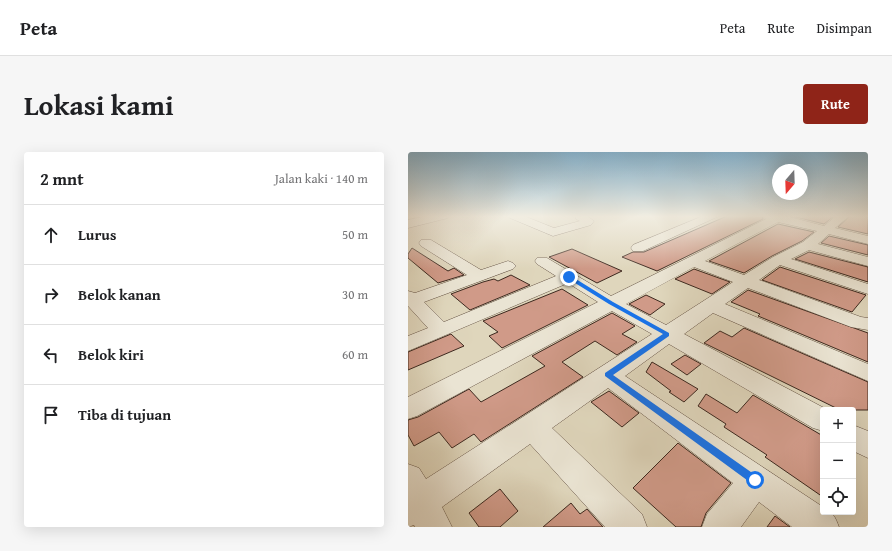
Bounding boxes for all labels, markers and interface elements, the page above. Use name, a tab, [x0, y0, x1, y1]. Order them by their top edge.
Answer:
text: Peta	[20, 14, 57, 42]
text: Peta	[720, 18, 745, 38]
text: Rute	[767, 18, 795, 38]
text: Disimpan	[817, 18, 872, 38]
text: Lokasi kami	[24, 84, 174, 125]
button: Rute	[803, 84, 868, 124]
north arrow	[772, 164, 808, 200]
text: 2 mnt	[40, 166, 84, 191]
text: Jalan kaki · 140 m	[275, 169, 368, 188]
icon: ahead	[40, 224, 62, 246]
text: Lurus	[78, 224, 116, 245]
text: 50 m	[342, 225, 368, 244]
route end	[560, 268, 578, 286]
icon: right	[40, 284, 62, 306]
text: Belok kanan	[78, 284, 161, 305]
text: 30 m	[342, 285, 368, 304]
icon: left	[40, 344, 62, 366]
text: Belok kiri	[78, 344, 144, 365]
text: 60 m	[342, 345, 368, 364]
icon: arrive	[40, 404, 62, 426]
text: Tiba di tujuan	[78, 404, 171, 425]
map controls	[820, 407, 856, 515]
button: +	[820, 407, 856, 443]
button: −	[820, 443, 856, 479]
route start	[746, 471, 764, 489]
button: locate	[820, 479, 856, 515]

